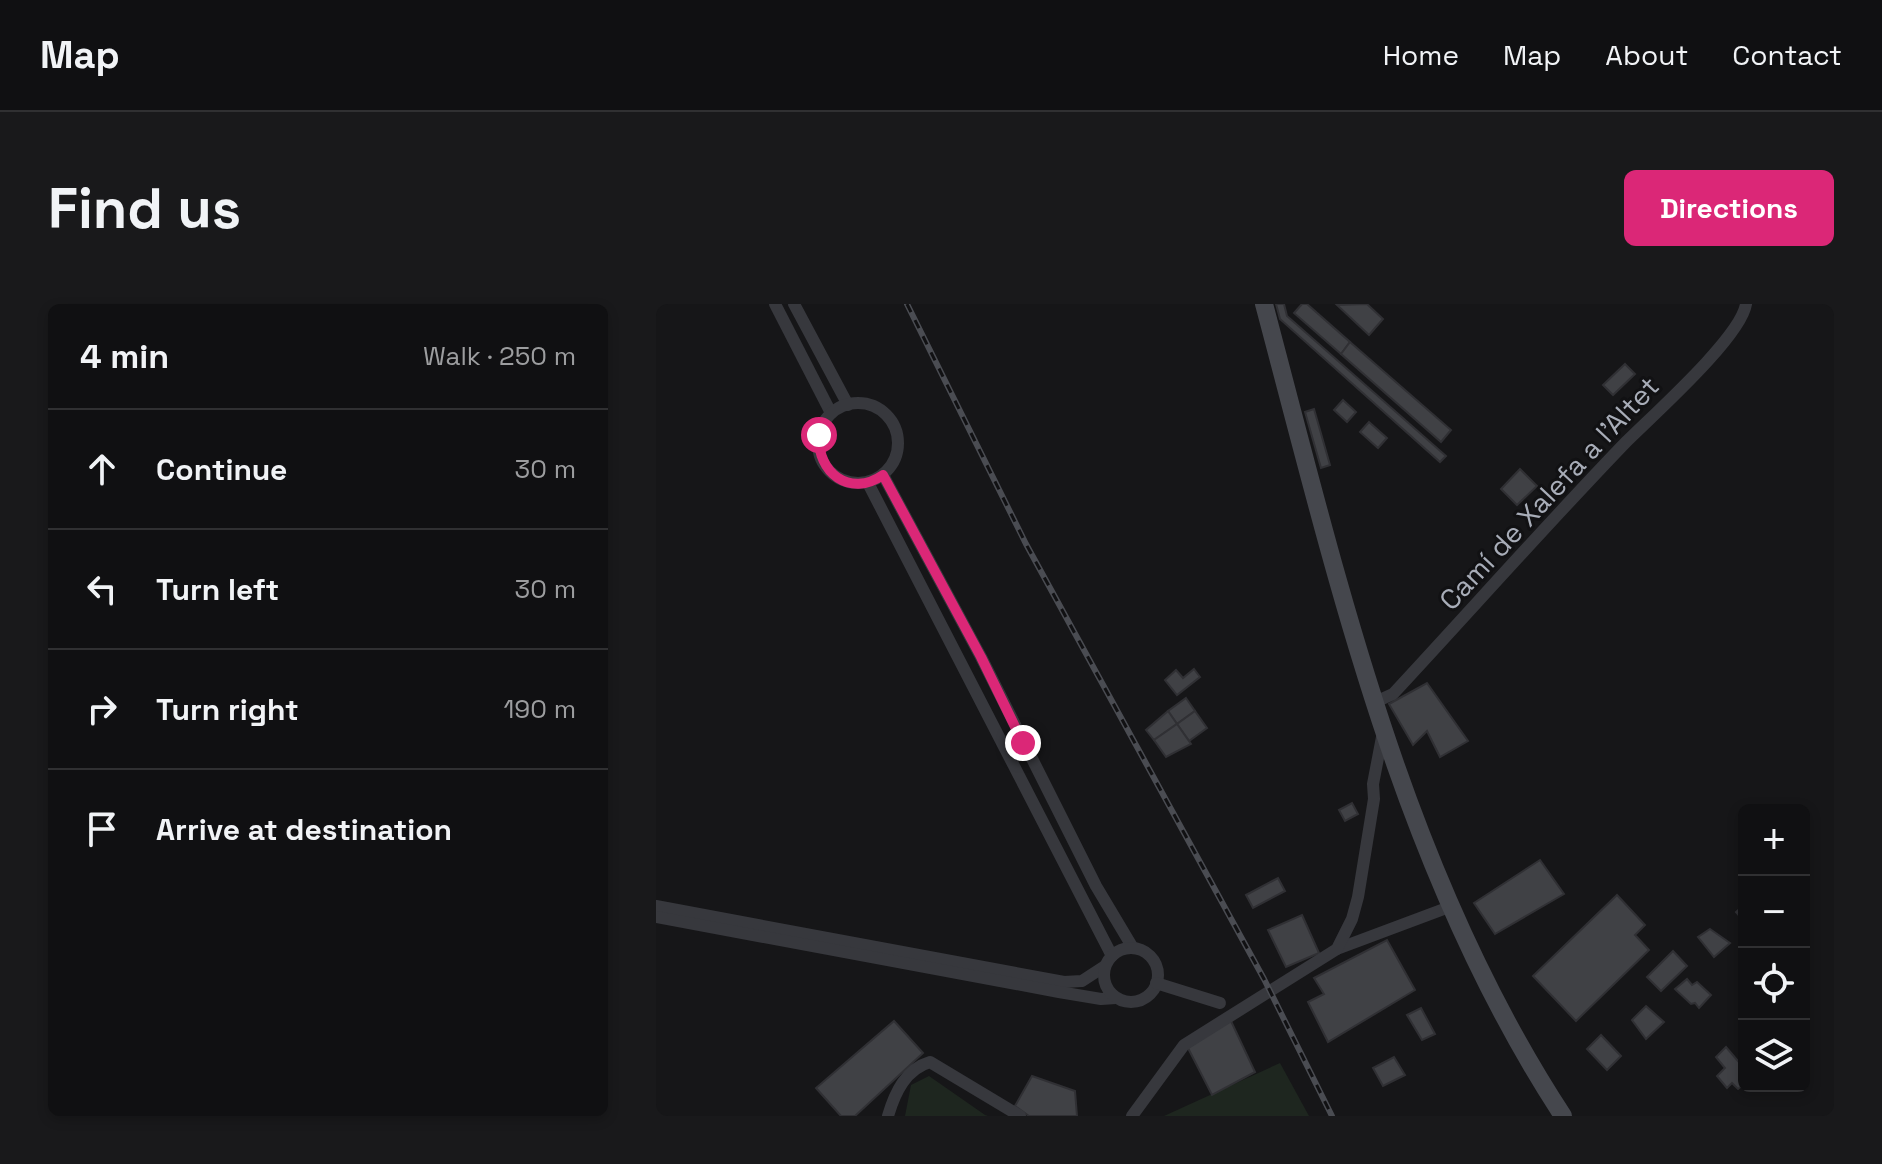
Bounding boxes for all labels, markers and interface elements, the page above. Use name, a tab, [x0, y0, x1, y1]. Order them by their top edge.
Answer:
text: Map	[40, 31, 120, 79]
text: Home	[1383, 37, 1459, 73]
text: Map	[1503, 37, 1561, 73]
text: About	[1605, 37, 1688, 73]
text: Contact	[1732, 37, 1842, 73]
button: Directions	[1624, 170, 1834, 246]
text: Find us	[48, 173, 241, 244]
text: 4 min	[80, 335, 169, 378]
text: Walk · 250 m	[423, 339, 576, 373]
street label: Camí de Xalefa a l'Altet	[1431, 369, 1667, 617]
route start	[801, 417, 837, 453]
icon: ahead	[80, 447, 124, 491]
text: Continue	[156, 450, 287, 489]
text: 30 m	[515, 452, 576, 486]
icon: left	[80, 567, 124, 611]
text: Turn left	[156, 570, 279, 609]
text: 30 m	[515, 572, 576, 606]
icon: right	[80, 687, 124, 731]
text: Turn right	[156, 690, 299, 729]
text: 190 m	[504, 692, 576, 726]
route end	[1005, 725, 1041, 761]
map controls	[1738, 804, 1810, 1092]
button: +	[1738, 804, 1810, 876]
icon: arrive	[80, 807, 124, 851]
text: Arrive at destination	[156, 810, 452, 849]
button: −	[1738, 876, 1810, 948]
button: locate	[1738, 948, 1810, 1020]
button: layers	[1738, 1020, 1810, 1092]

